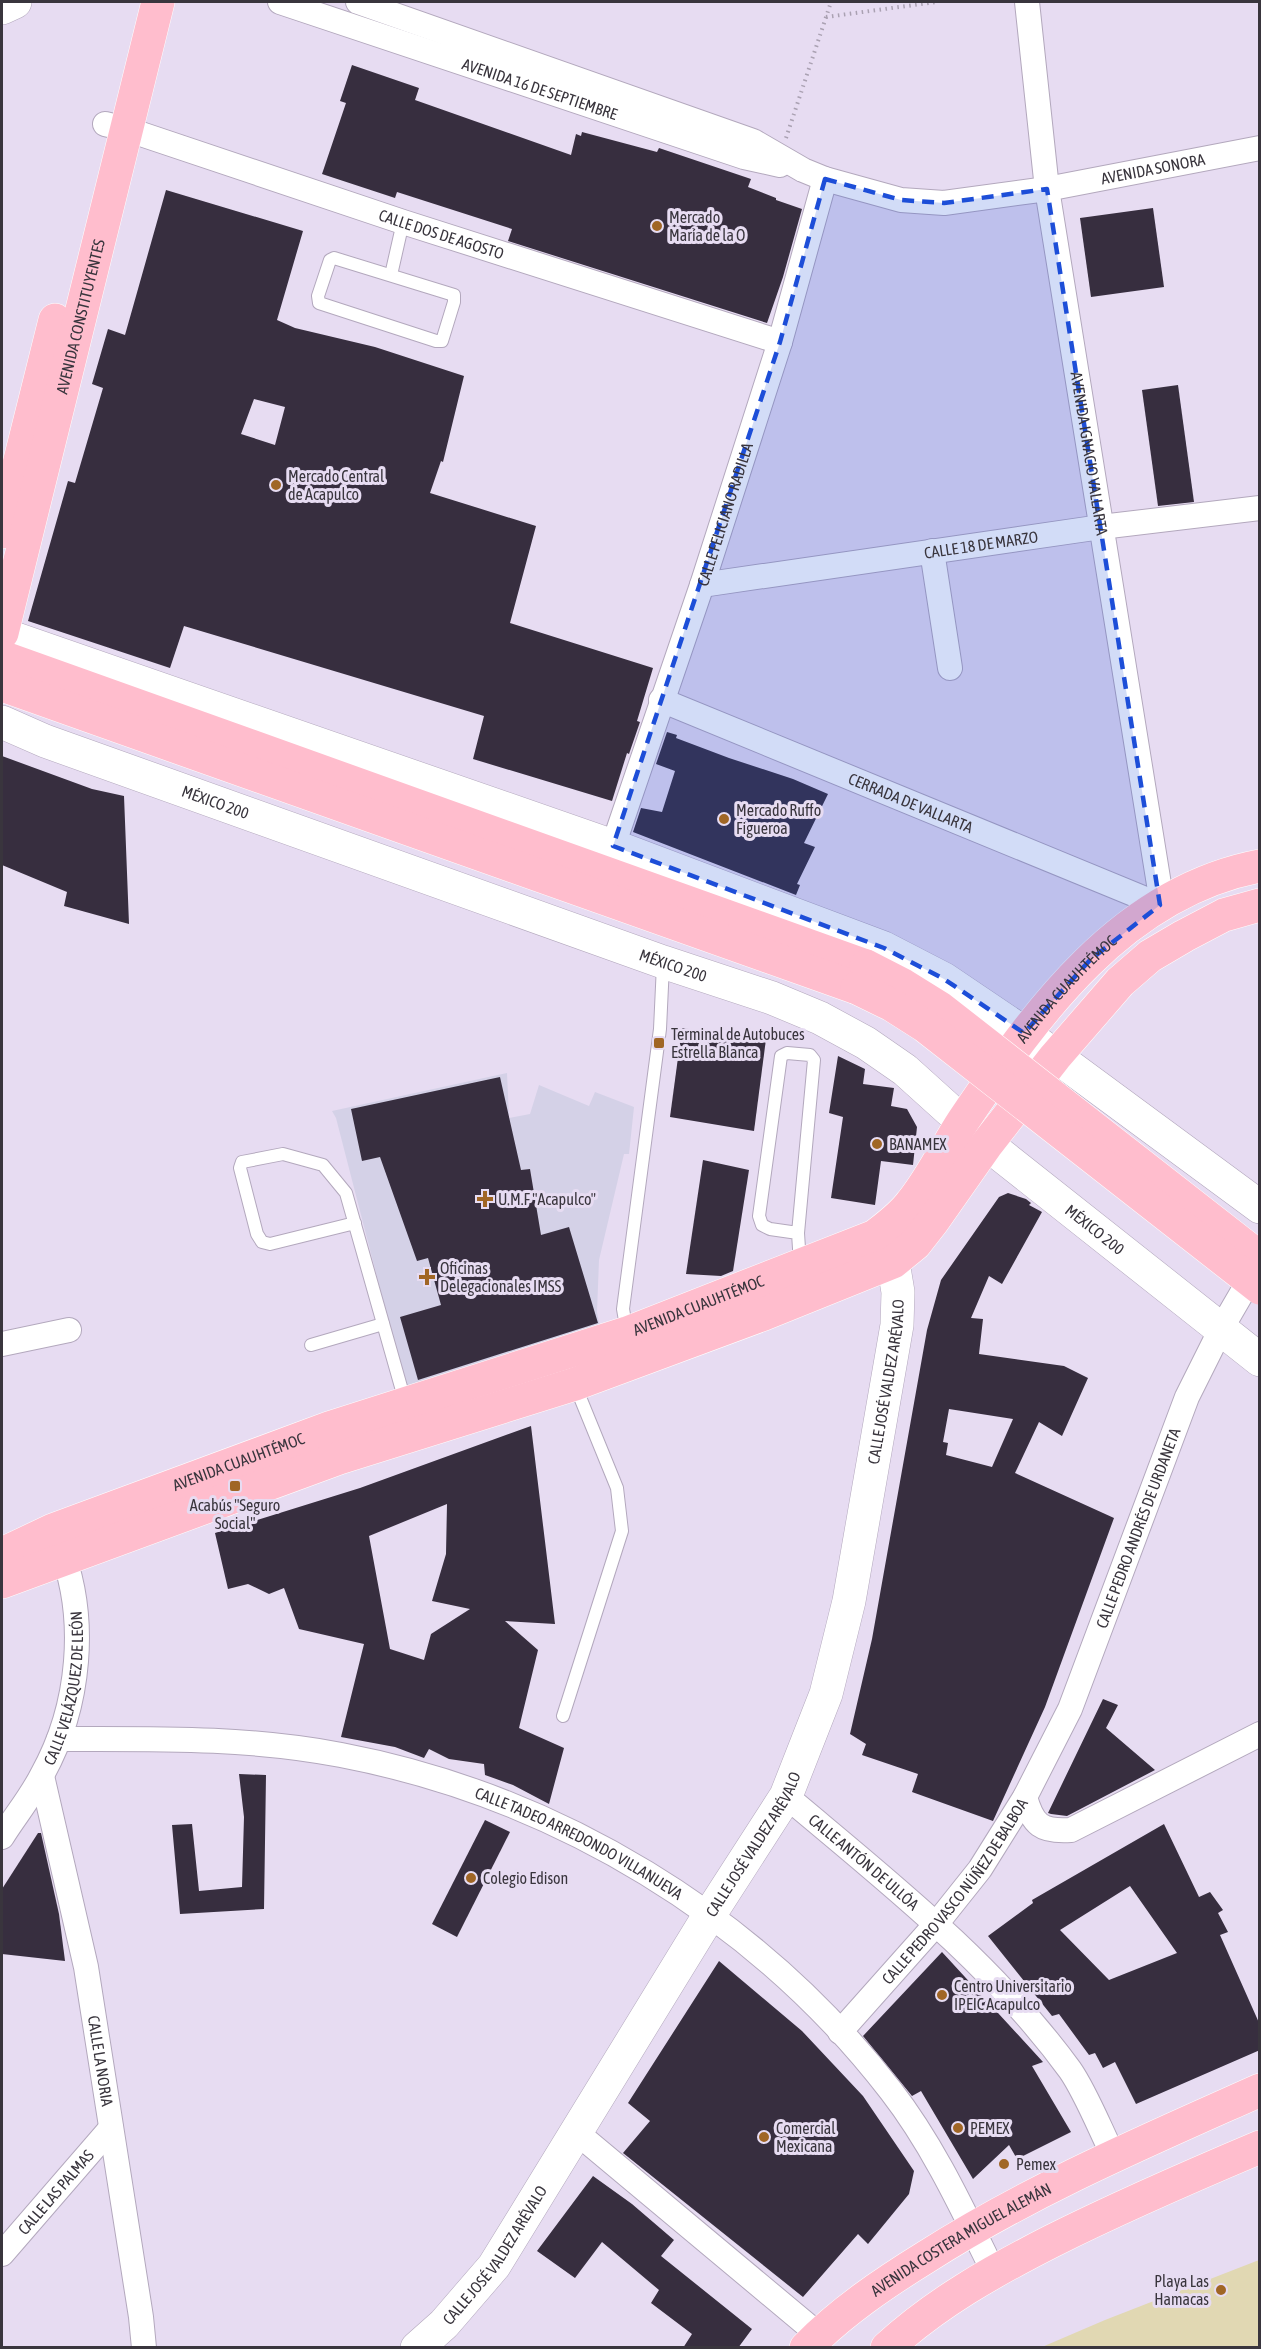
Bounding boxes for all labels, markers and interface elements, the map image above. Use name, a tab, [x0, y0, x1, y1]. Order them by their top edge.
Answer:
street label: AVENIDA 16 DE SEPTIEMBRE	[460, 55, 620, 123]
street label: AVENIDA SONORA	[1099, 150, 1207, 187]
street label: CALLE DOS DE AGOSTO	[377, 206, 506, 263]
place label: Mercado María de la O	[669, 208, 745, 244]
marker: Mercado María de la O	[650, 219, 664, 233]
street label: AVENIDA CONSTITUYENTES	[52, 237, 108, 396]
street label: AVENIDA IGNACIO VALLARTA	[1068, 370, 1112, 537]
street label: CALLE FELICIANO RADILLA	[693, 440, 756, 588]
place label: Mercado Central de Acapulco	[288, 467, 385, 504]
marker: Mercado Central de Acapulco	[269, 478, 283, 492]
street label: CALLE 18 DE MARZO	[923, 527, 1039, 562]
street label: CERRADA DE VALLARTA	[846, 769, 976, 836]
street label: MÉXICO 200	[179, 782, 251, 822]
place label: Mercado Ruffo Figueroa	[736, 801, 821, 838]
marker: Mercado Ruffo Figueroa	[717, 812, 731, 826]
street label: AVENIDA CUAUHTÉMOC	[1013, 931, 1120, 1046]
street label: MÉXICO 200	[637, 945, 709, 985]
place label: Terminal de Autobuces Estrella Blanca	[671, 1025, 805, 1061]
marker: Terminal de Autobuces Estrella Blanca	[652, 1036, 666, 1050]
place label: BANAMEX	[889, 1135, 947, 1153]
marker: BANAMEX	[870, 1137, 884, 1151]
marker: U.M.F "Acapulco"	[476, 1190, 494, 1208]
place label: U.M.F "Acapulco"	[498, 1190, 596, 1209]
street label: MÉXICO 200	[1062, 1201, 1128, 1258]
place label: Oficinas Delegacionales IMSS	[440, 1259, 562, 1296]
marker: Oficinas Delegacionales IMSS	[418, 1268, 436, 1286]
street label: AVENIDA CUAUHTÉMOC	[630, 1271, 766, 1339]
street label: CALLE JOSÉ VALDEZ ARÉVALO	[864, 1299, 907, 1465]
street label: CALLE PEDRO ANDRÉS DE URDANETA	[1092, 1425, 1184, 1631]
street label: AVENIDA CUAUHTÉMOC	[170, 1429, 307, 1494]
marker: Acabús "Seguro Social"	[228, 1479, 242, 1493]
place label: Acabús "Seguro Social"	[190, 1496, 280, 1532]
street label: CALLE VELÁZQUEZ DE LEÓN	[40, 1610, 86, 1768]
street label: CALLE JOSÉ VALDEZ ARÉVALO	[702, 1769, 804, 1920]
street label: CALLE TADEO ARREDONDO VILLANUEVA	[473, 1783, 686, 1903]
street label: CALLE PEDRO VASCO NÚÑEZ DE BALBOA	[878, 1795, 1031, 1988]
street label: CALLE ANTÓN DE ULLÓA	[805, 1810, 923, 1913]
place label: Colegio Edison	[483, 1869, 568, 1888]
marker: Colegio Edison	[464, 1871, 478, 1885]
place label: Centro Universitario IPEIC Acapulco	[954, 1977, 1072, 2014]
marker: Centro Universitario IPEIC Acapulco	[935, 1988, 949, 2002]
street label: CALLE LA NORIA	[85, 2014, 117, 2108]
place label: Comercial Mexicana	[776, 2119, 836, 2155]
place label: PEMEX	[970, 2119, 1010, 2137]
marker: PEMEX	[951, 2121, 965, 2135]
marker: Comercial Mexicana	[757, 2130, 771, 2144]
street label: CALLE LAS PALMAS	[14, 2146, 97, 2238]
place label: Pemex	[1016, 2155, 1057, 2173]
marker: Pemex	[997, 2157, 1011, 2171]
street label: AVENIDA COSTERA MIGUEL ALEMÁN	[867, 2179, 1054, 2300]
street label: CALLE JOSÉ VALDEZ ARÉVALO	[439, 2182, 550, 2328]
place label: Playa Las Hamacas	[1154, 2272, 1209, 2308]
marker: Playa Las Hamacas	[1214, 2283, 1228, 2297]

